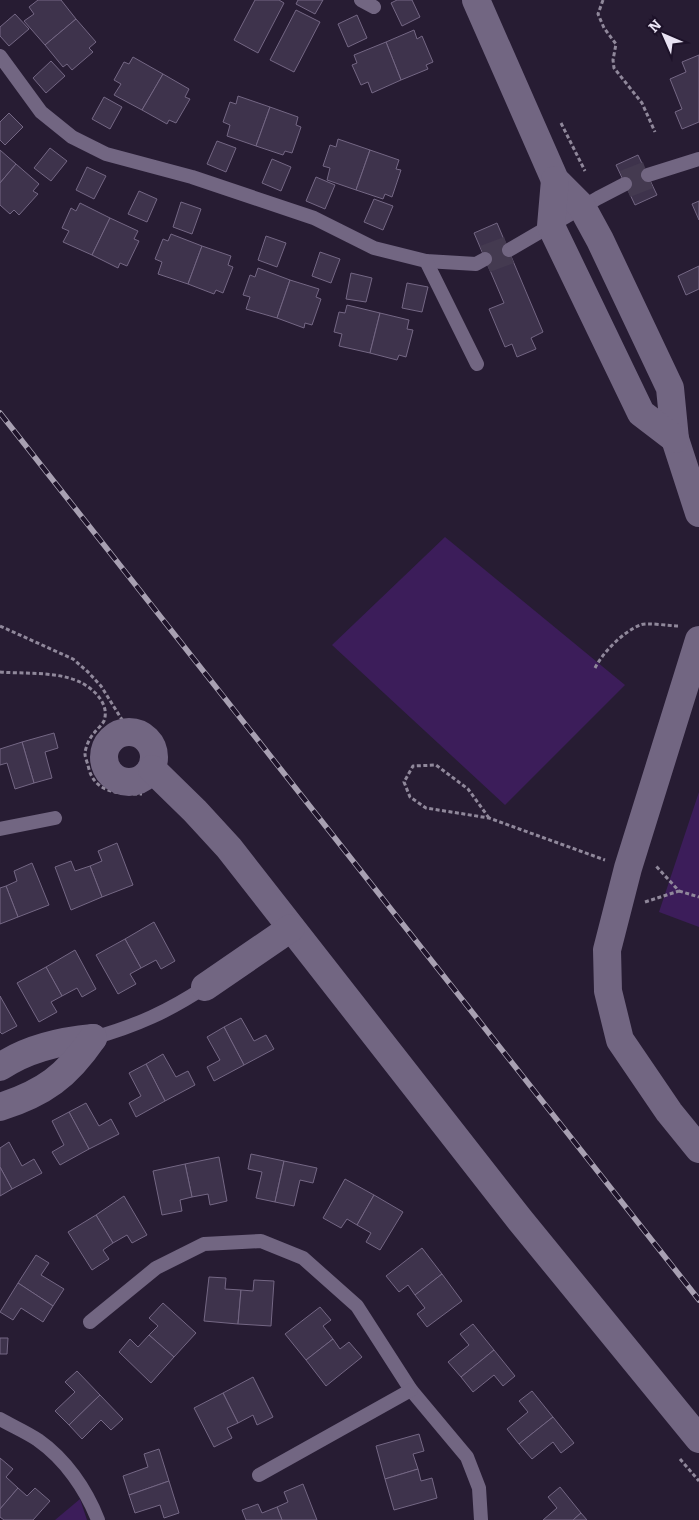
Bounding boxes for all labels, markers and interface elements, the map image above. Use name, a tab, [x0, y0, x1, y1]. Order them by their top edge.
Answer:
north arrow	[639, 10, 689, 60]
text: N	[645, 16, 665, 36]

